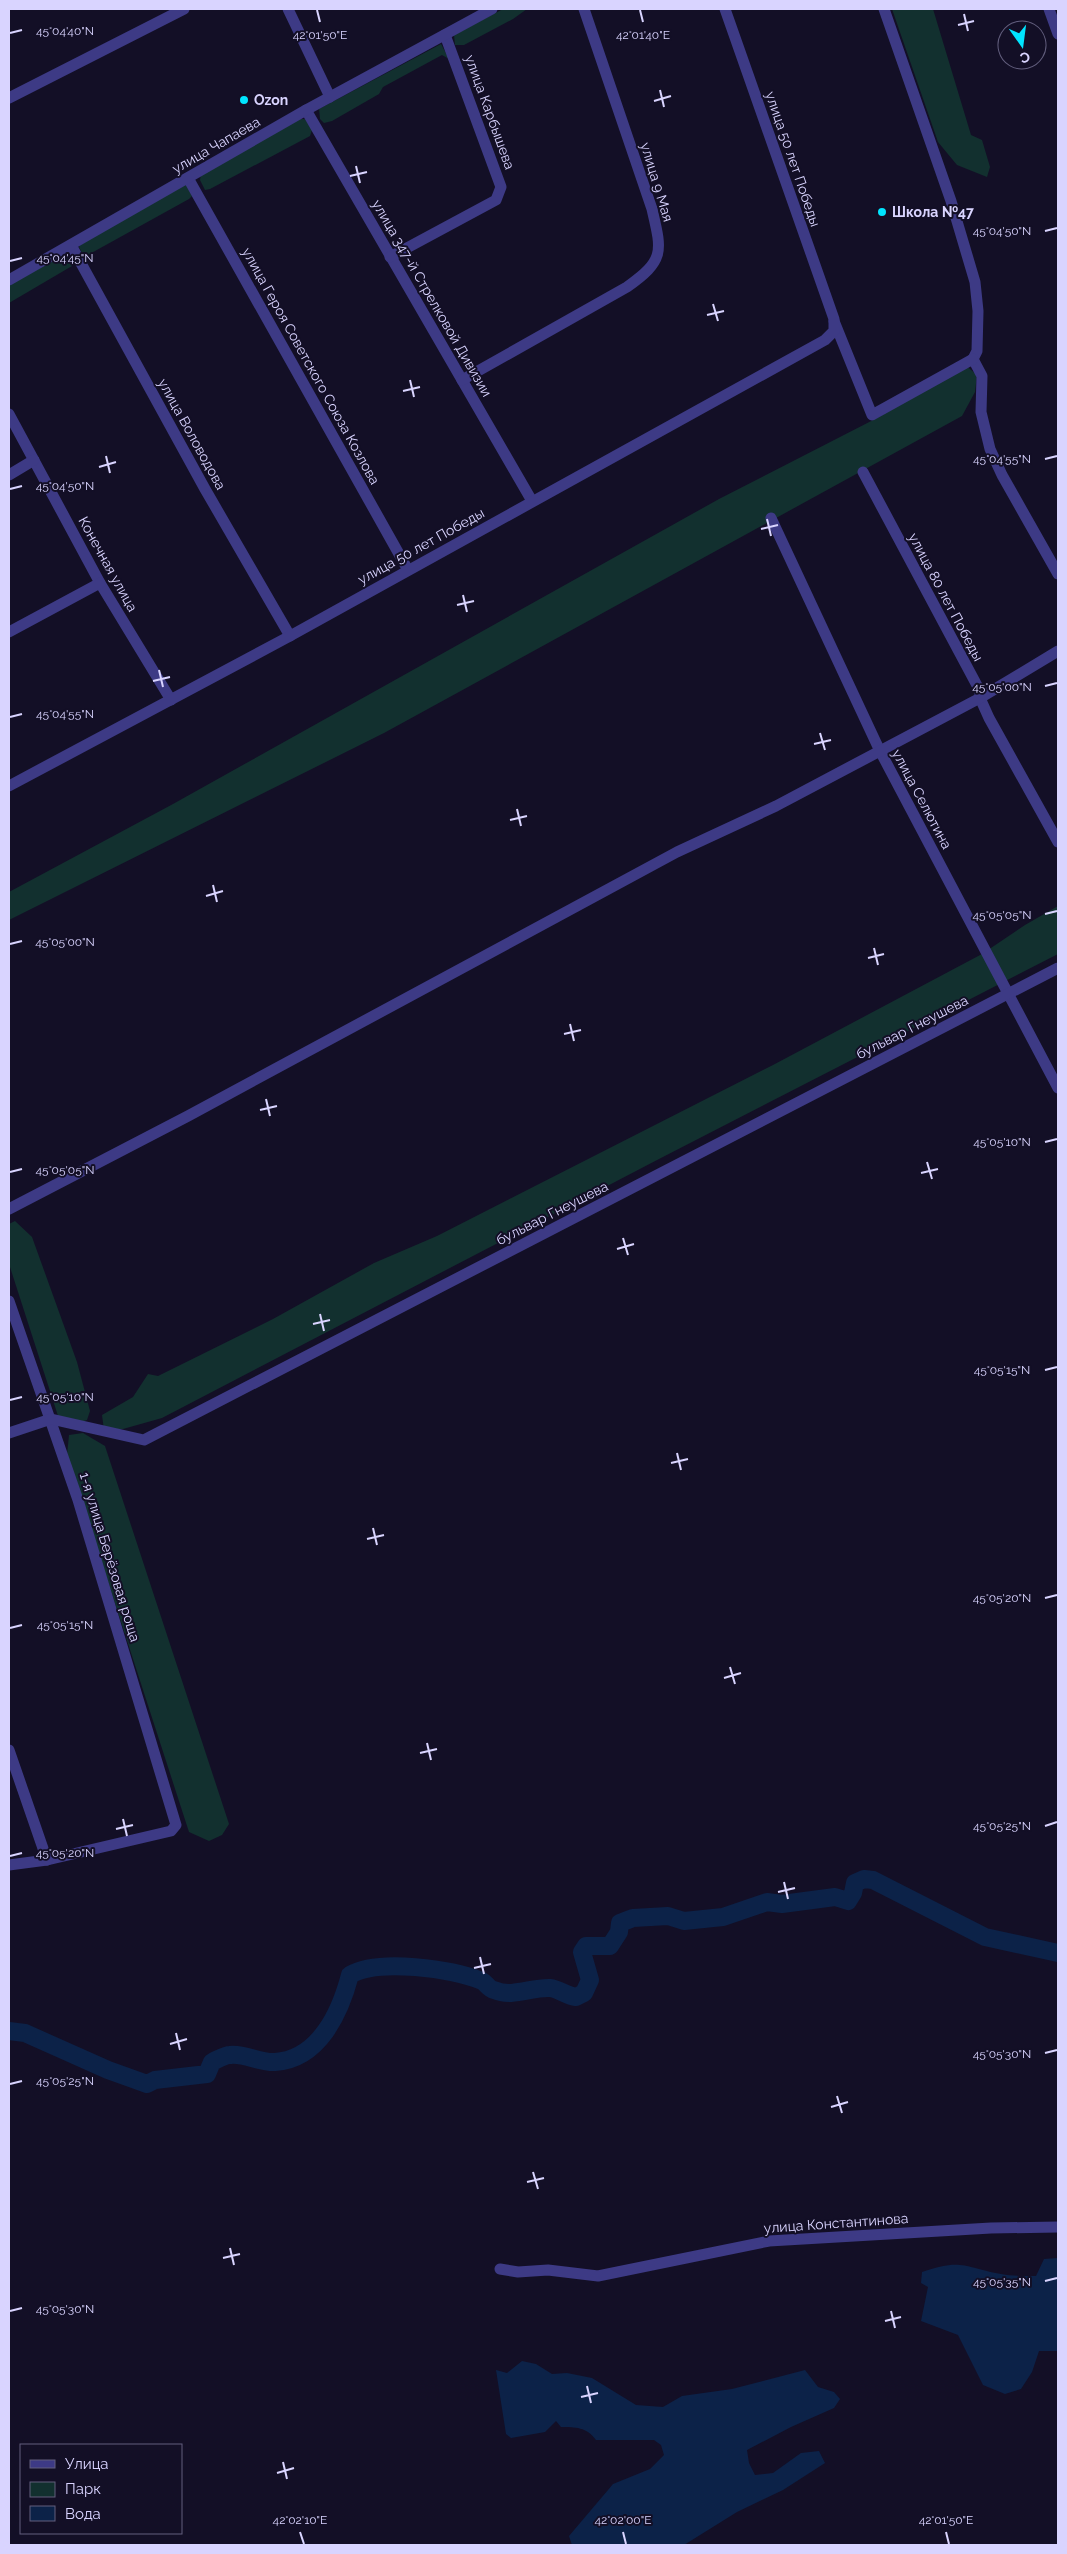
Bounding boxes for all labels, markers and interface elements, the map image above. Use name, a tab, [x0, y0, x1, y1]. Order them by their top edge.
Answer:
north arrow	[997, 20, 1047, 70]
text: 45°04'40"N	[36, 24, 94, 38]
text: 42°01'50"E	[293, 28, 347, 42]
text: 42°01'40"E	[616, 28, 670, 42]
text: С	[1018, 49, 1032, 67]
street label: улица Карбышева	[462, 52, 518, 172]
street label: улица 50 лет Победы	[762, 89, 824, 229]
place label: Ozon	[254, 92, 288, 108]
marker: Ozon	[238, 94, 250, 106]
street label: улица Чапаева	[169, 113, 263, 177]
street label: улица 9 Мая	[637, 140, 677, 224]
street label: улица 347-й Стрелковой Дивизии	[369, 197, 495, 399]
place label: Школа №47	[892, 204, 974, 220]
marker: Школа №47	[876, 206, 888, 218]
text: 45°04'50"N	[973, 224, 1031, 238]
street label: улица Героя Советского Союза Козлова	[239, 245, 383, 487]
text: 45°04'45"N	[36, 251, 94, 265]
street label: улица Воловодова	[155, 376, 229, 492]
text: 45°04'55"N	[973, 452, 1031, 466]
text: 45°04'50"N	[36, 479, 94, 493]
street label: улица 50 лет Победы	[355, 505, 487, 587]
street label: Конечная улица	[75, 514, 141, 614]
street label: улица 80 лет Победы	[905, 530, 987, 664]
text: 45°05'00"N	[972, 680, 1032, 694]
text: 45°04'55"N	[36, 707, 94, 721]
street label: улица Селютина	[889, 746, 955, 852]
text: 45°05'05"N	[973, 908, 1031, 922]
text: 45°05'00"N	[35, 935, 95, 949]
street label: бульвар Гнеушева	[853, 992, 971, 1062]
text: 45°05'10"N	[973, 1135, 1031, 1149]
text: 45°05'05"N	[36, 1163, 94, 1177]
street label: бульвар Гнеушева	[493, 1178, 611, 1248]
text: 45°05'15"N	[974, 1363, 1030, 1377]
text: 45°05'10"N	[36, 1390, 94, 1404]
street label: 1-я улица Берёзовая роща	[77, 1470, 143, 1644]
text: 45°05'20"N	[973, 1591, 1031, 1605]
text: 45°05'15"N	[37, 1618, 93, 1632]
text: 45°05'25"N	[973, 1819, 1031, 1833]
text: 45°05'20"N	[36, 1846, 94, 1860]
text: 45°05'30"N	[973, 2047, 1031, 2061]
text: 45°05'25"N	[36, 2074, 94, 2088]
street label: улица Константинова	[763, 2210, 909, 2236]
text: 45°05'35"N	[973, 2275, 1031, 2289]
text: 45°05'30"N	[36, 2302, 94, 2316]
legend	[20, 2444, 182, 2534]
text: Улица	[65, 2455, 109, 2473]
text: Парк	[65, 2480, 101, 2498]
text: Вода	[65, 2505, 101, 2523]
text: 42°02'10"E	[273, 2513, 327, 2527]
text: 42°02'00"E	[595, 2513, 651, 2527]
text: 42°01'50"E	[919, 2513, 973, 2527]

